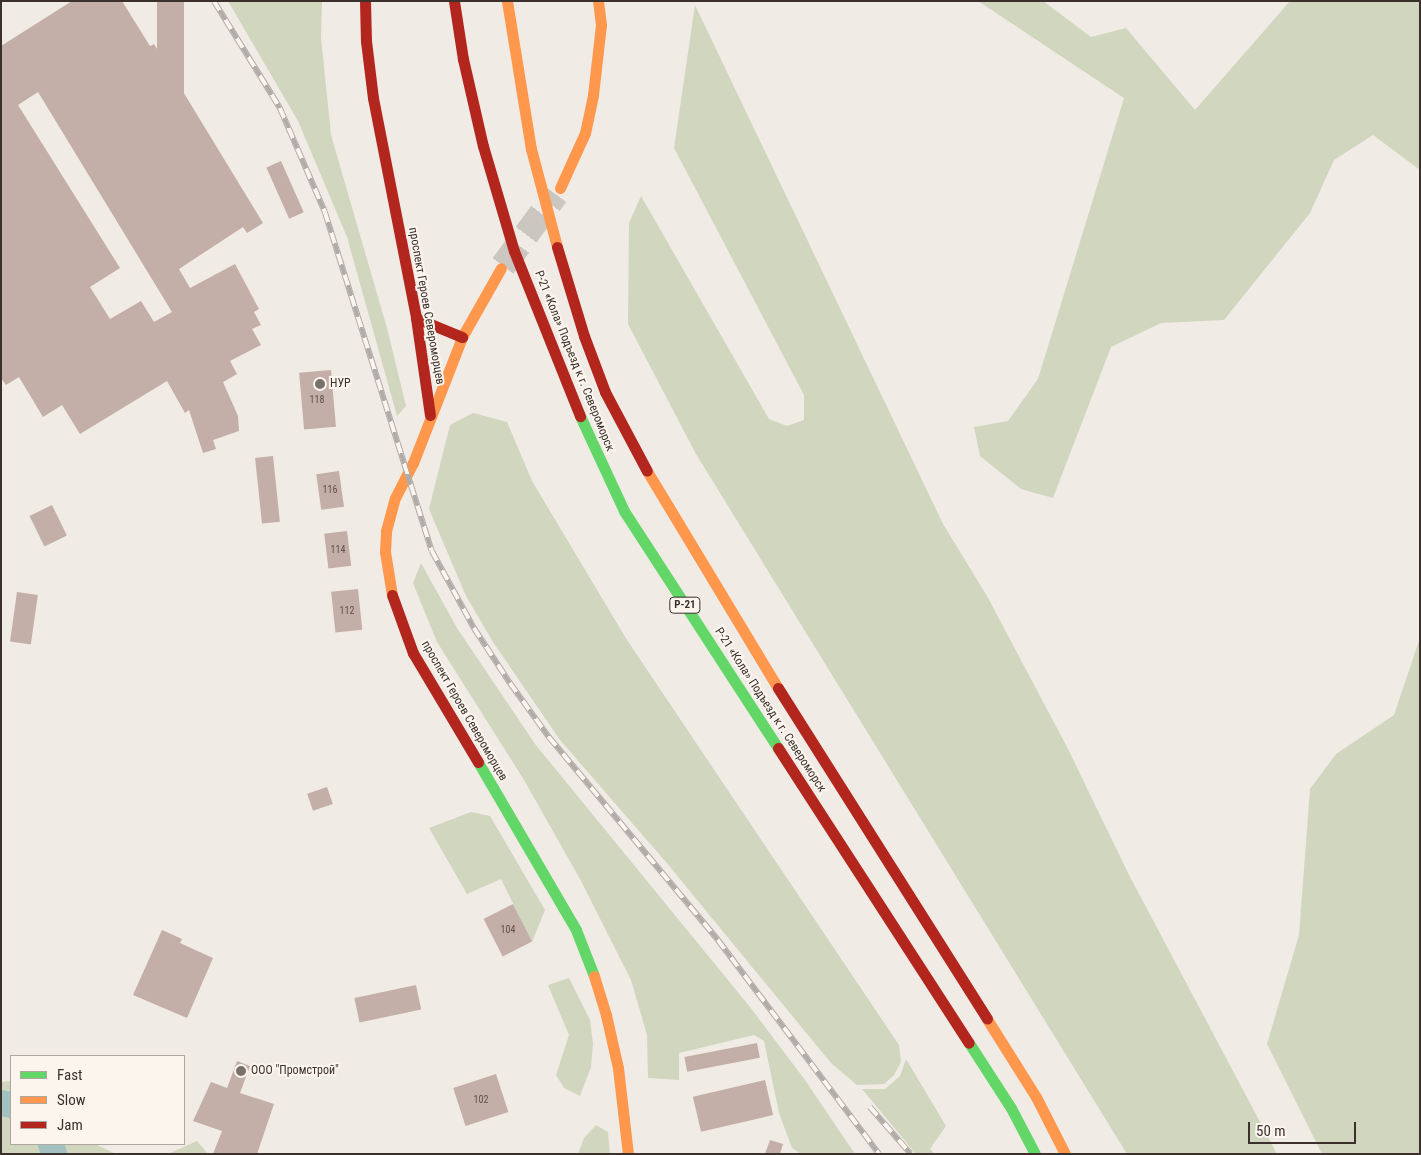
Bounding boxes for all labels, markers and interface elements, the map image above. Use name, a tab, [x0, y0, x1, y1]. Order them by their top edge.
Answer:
street label: проспект Героев Североморцев	[405, 226, 447, 386]
street label: Р-21 «Кола» Подъезд к г. Североморск	[531, 269, 617, 453]
place label: НУР	[330, 377, 351, 391]
marker: НУР	[314, 378, 326, 390]
house number: 118	[310, 394, 324, 406]
house number: 116	[323, 484, 337, 496]
house number: 114	[331, 544, 345, 556]
road number: Р-21	[669, 596, 701, 614]
house number: 112	[340, 605, 354, 617]
street label: Р-21 «Кола» Подъезд к г. Североморск	[711, 625, 829, 795]
street label: проспект Героев Североморцев	[418, 638, 510, 784]
house number: 104	[501, 924, 515, 936]
legend	[10, 1055, 185, 1145]
place label: ООО "Промстрой"	[251, 1064, 339, 1078]
marker: ООО "Промстрой"	[235, 1065, 247, 1077]
text: Fast	[57, 1066, 82, 1084]
text: Slow	[57, 1091, 86, 1109]
house number: 102	[474, 1094, 488, 1106]
scale bar	[1251, 1112, 1358, 1144]
text: Jam	[57, 1116, 83, 1134]
text: 50 m	[1256, 1122, 1286, 1140]

